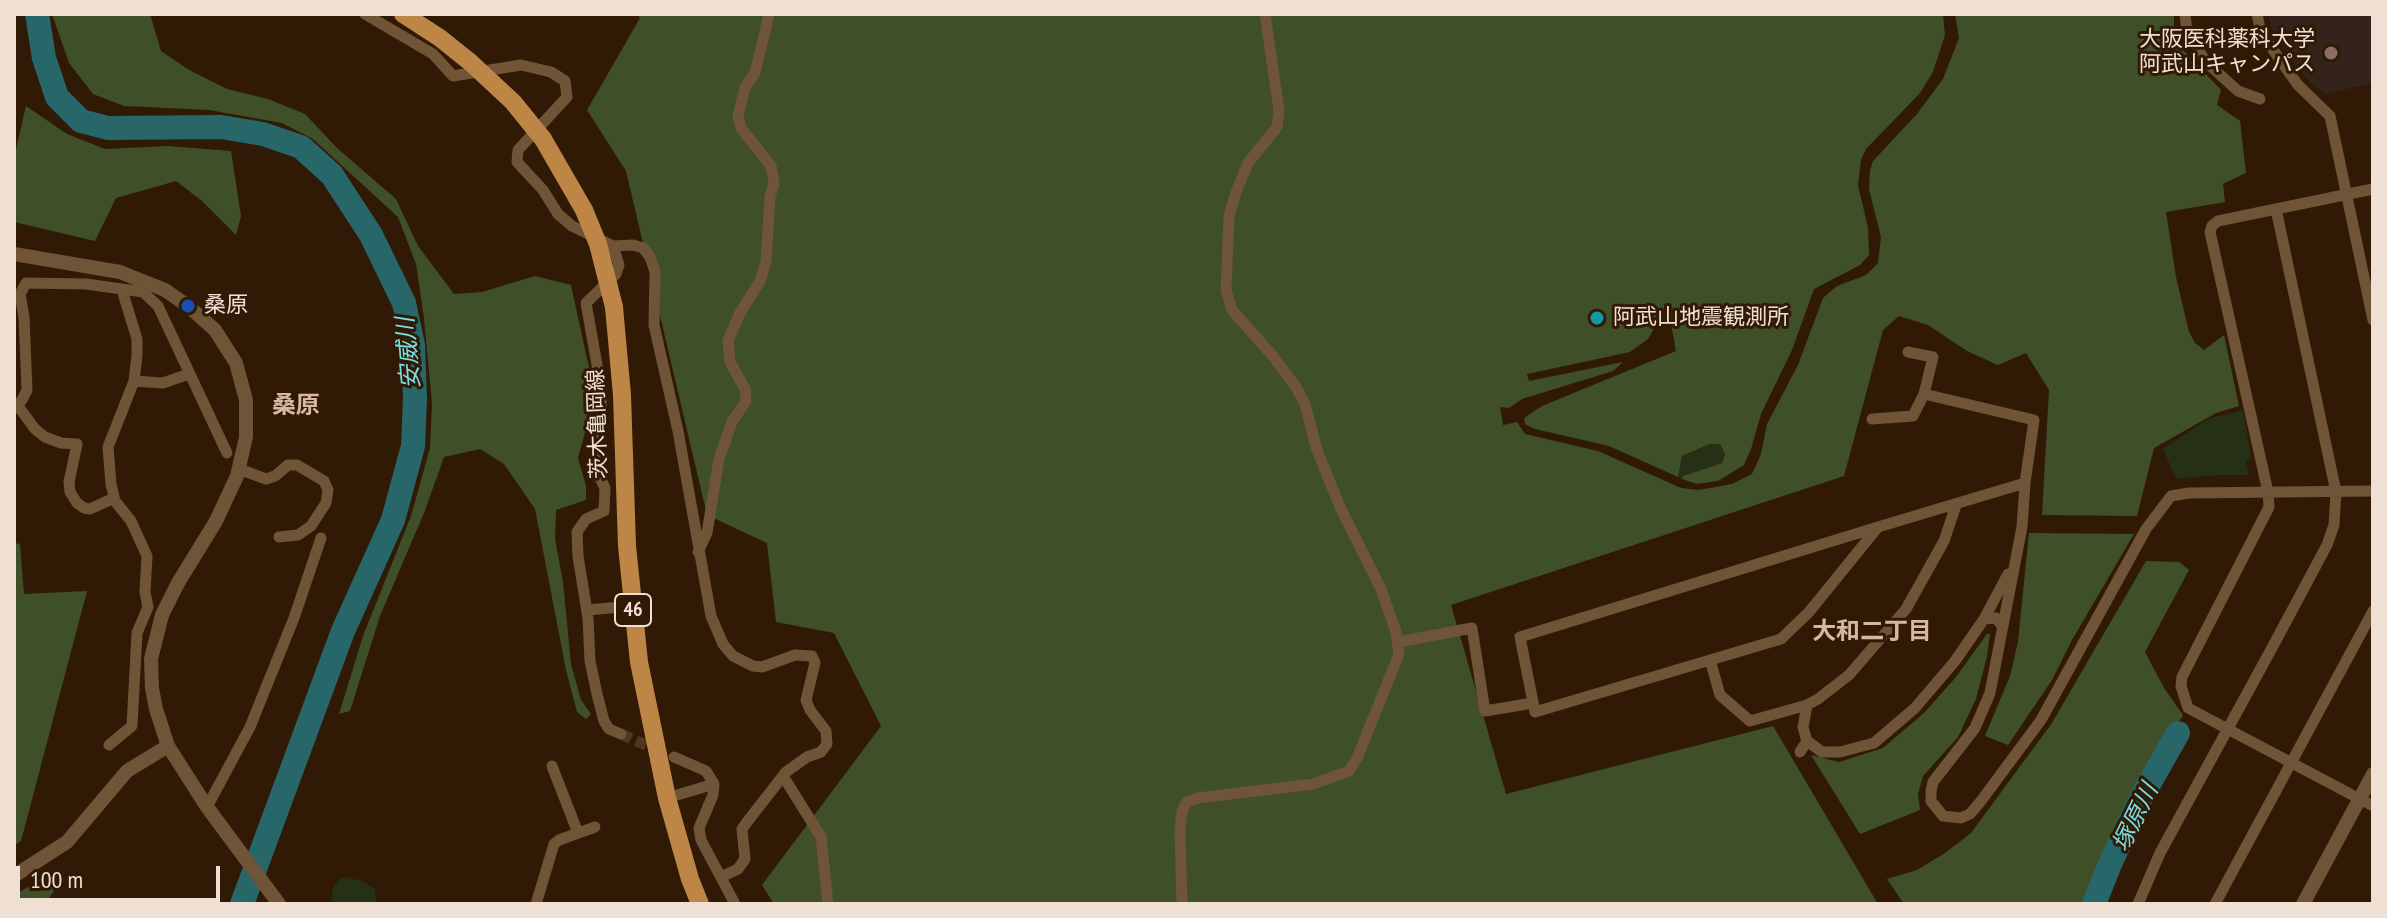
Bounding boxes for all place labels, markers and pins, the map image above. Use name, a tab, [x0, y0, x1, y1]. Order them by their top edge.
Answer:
place label: 大阪医科薬科大学 阿武山キャンパス	[2139, 27, 2315, 78]
marker: 大阪医科薬科大学 阿武山キャンパス	[2322, 44, 2340, 62]
place label: 桑原	[204, 293, 248, 319]
marker: 桑原	[179, 297, 197, 315]
place label: 阿武山地震観測所	[1613, 305, 1789, 331]
marker: 阿武山地震観測所	[1588, 309, 1606, 327]

